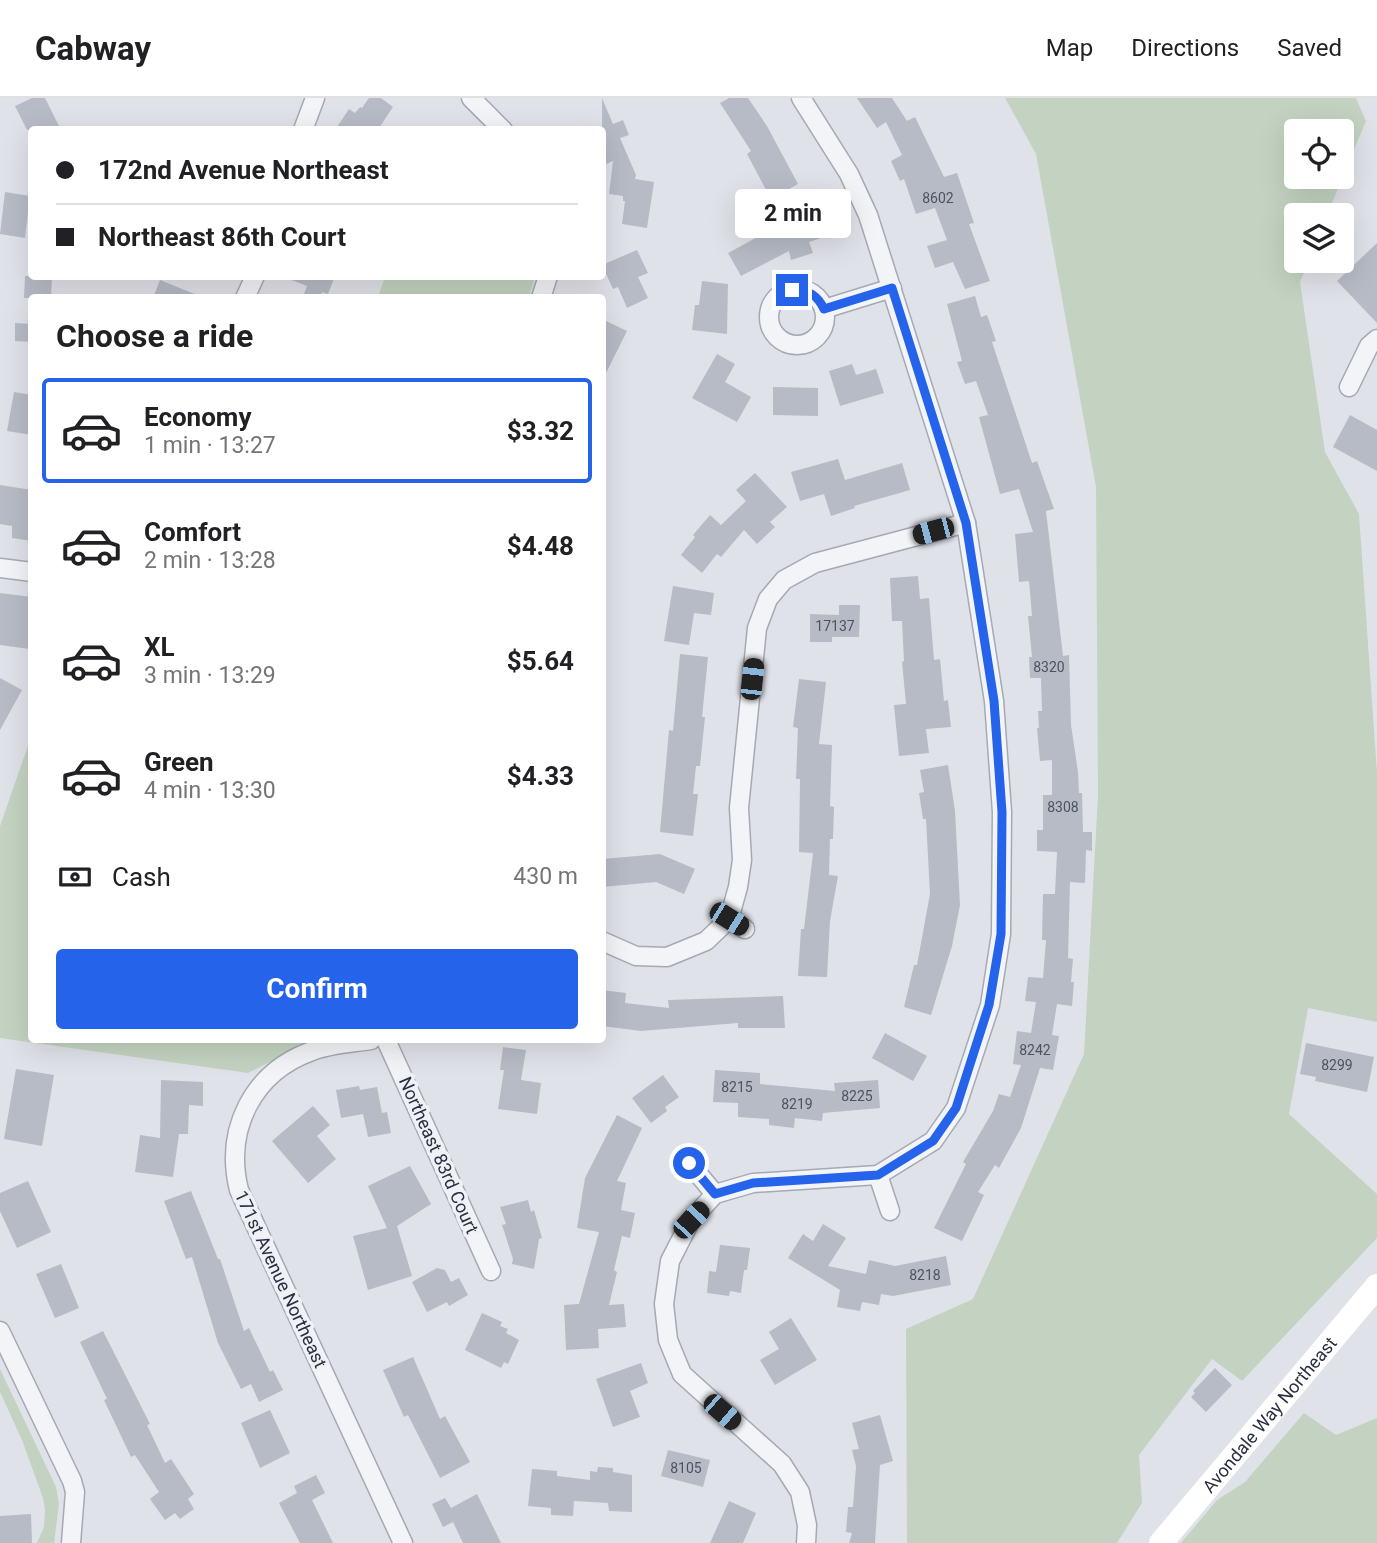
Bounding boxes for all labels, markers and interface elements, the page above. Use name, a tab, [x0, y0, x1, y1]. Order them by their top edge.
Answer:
text: Cabway	[35, 29, 151, 68]
text: Map	[1046, 34, 1093, 62]
text: Directions	[1131, 34, 1239, 62]
text: Saved	[1277, 34, 1342, 62]
map controls	[1284, 119, 1354, 273]
button: locate	[1284, 119, 1354, 189]
text: 172nd Avenue Northeast	[98, 155, 389, 185]
callout: 2 min	[734, 188, 850, 238]
house number: 8602	[922, 190, 954, 206]
text: 2 min	[764, 200, 822, 227]
button: layers	[1284, 203, 1354, 273]
text: Northeast 86th Court	[98, 222, 346, 252]
route end	[776, 274, 808, 306]
text: Choose a ride	[56, 317, 253, 355]
icon: car	[60, 399, 123, 462]
text: Economy	[144, 402, 251, 432]
text: $3.32	[507, 416, 574, 446]
text: 1 min · 13:27	[144, 432, 276, 459]
icon: car	[60, 514, 123, 577]
car	[910, 515, 957, 547]
text: Comfort	[144, 517, 241, 547]
text: $4.48	[507, 531, 574, 561]
text: 2 min · 13:28	[144, 547, 276, 574]
house number: 17137	[815, 618, 855, 634]
icon: car	[60, 629, 123, 692]
text: XL	[144, 632, 175, 662]
text: $5.64	[507, 646, 574, 676]
car	[740, 657, 765, 701]
house number: 8320	[1033, 659, 1065, 675]
text: 3 min · 13:29	[144, 662, 276, 689]
icon: car	[60, 744, 123, 807]
text: Green	[144, 747, 214, 777]
text: $4.33	[507, 761, 574, 791]
text: 4 min · 13:30	[144, 777, 276, 804]
house number: 8308	[1047, 799, 1079, 815]
icon: cash	[56, 858, 94, 896]
text: Cash	[112, 862, 171, 892]
text: 430 m	[513, 863, 578, 890]
car	[706, 899, 753, 939]
button: Confirm	[56, 949, 578, 1029]
house number: 8242	[1019, 1042, 1051, 1058]
house number: 8299	[1321, 1057, 1353, 1073]
street label: Northeast 83rd Court	[395, 1073, 483, 1237]
house number: 8215	[721, 1079, 753, 1095]
house number: 8225	[841, 1088, 873, 1104]
house number: 8219	[781, 1096, 813, 1112]
route start	[673, 1147, 705, 1179]
street label: 171st Avenue Northeast	[231, 1187, 331, 1371]
car	[669, 1197, 714, 1243]
house number: 8218	[909, 1267, 941, 1283]
street label: Avondale Way Northeast	[1198, 1332, 1341, 1496]
car	[700, 1390, 745, 1434]
house number: 8105	[670, 1460, 702, 1476]

